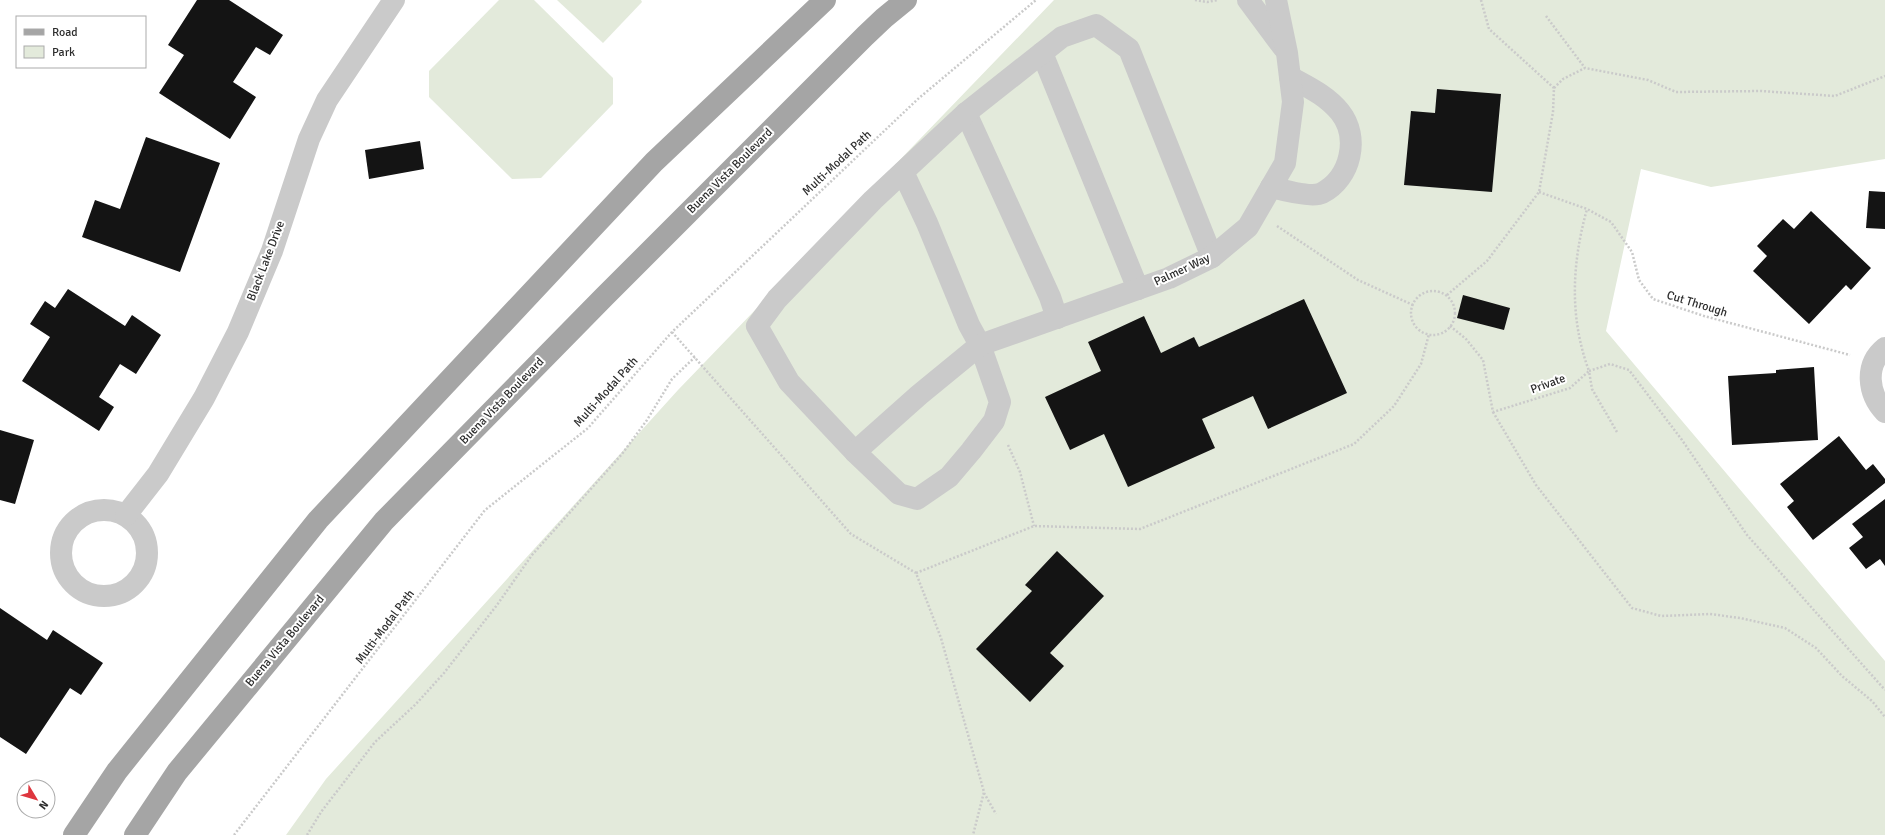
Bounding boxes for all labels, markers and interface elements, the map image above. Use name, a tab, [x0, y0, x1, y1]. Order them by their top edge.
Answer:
legend	[16, 16, 146, 68]
text: Road	[52, 25, 78, 40]
text: Park	[52, 45, 75, 60]
street label: Buena Vista Boulevard	[684, 125, 776, 217]
street label: Multi-Modal Path	[799, 127, 875, 199]
street label: Black Lake Drive	[244, 219, 288, 303]
street label: Palmer Way	[1152, 250, 1213, 289]
street label: Cut Through	[1665, 288, 1729, 320]
street label: Buena Vista Boulevard	[457, 354, 547, 448]
street label: Multi-Modal Path	[571, 354, 641, 430]
street label: Private	[1529, 371, 1567, 397]
street label: Multi-Modal Path	[352, 587, 418, 667]
street label: Buena Vista Boulevard	[242, 592, 328, 690]
north arrow	[16, 779, 56, 819]
text: N	[36, 798, 51, 812]

